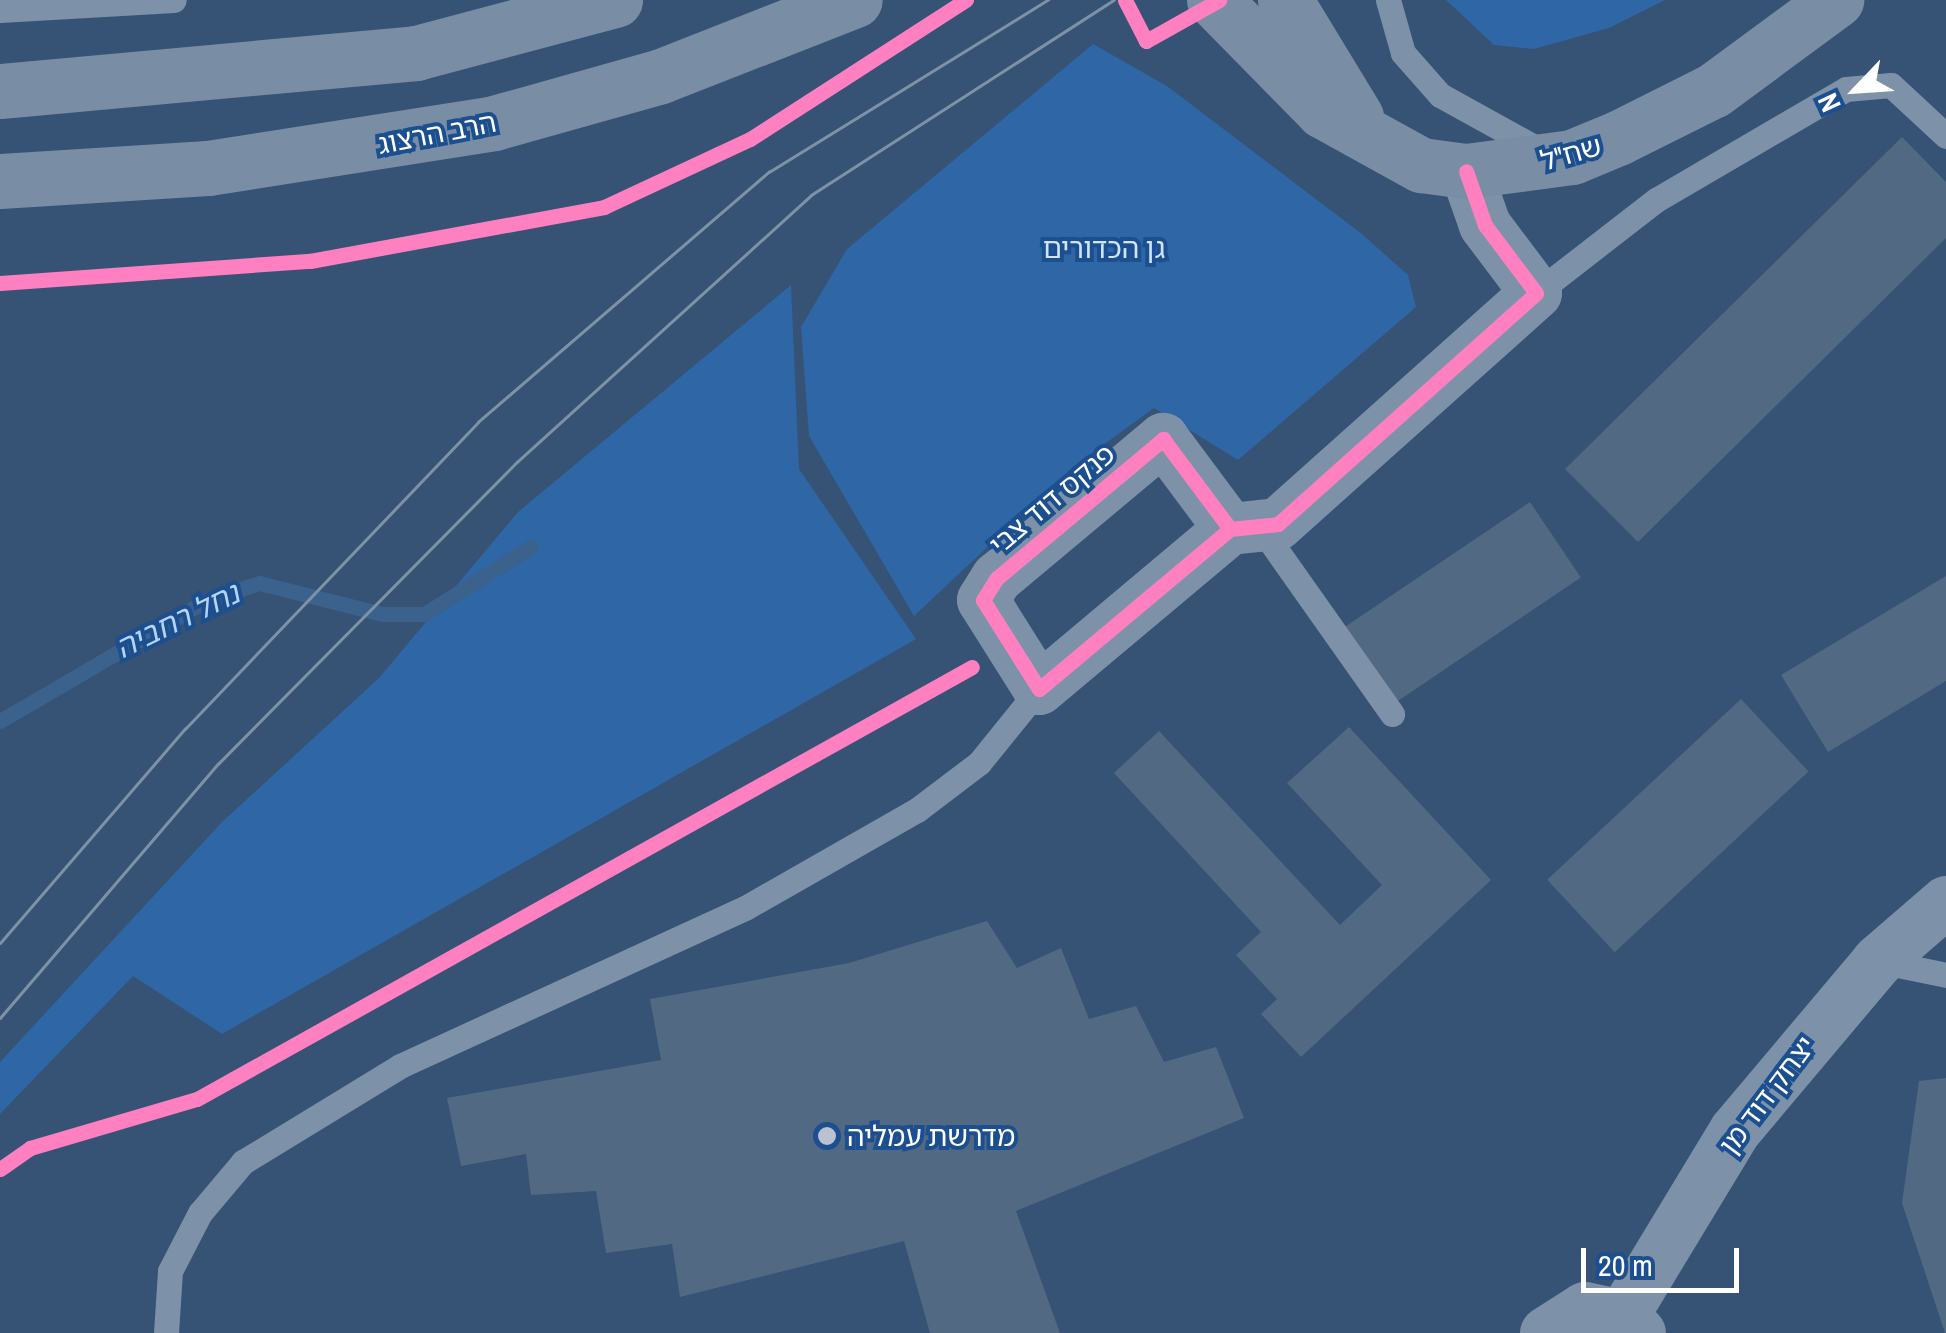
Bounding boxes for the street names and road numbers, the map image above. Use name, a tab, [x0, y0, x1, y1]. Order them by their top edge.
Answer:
street label: הרב הרצוג	[375, 105, 499, 161]
street label: שח"ל	[1537, 128, 1605, 178]
street label: פנקס דוד צבי	[982, 437, 1122, 561]
street label: יצחק דוד מן	[1712, 1029, 1822, 1161]

